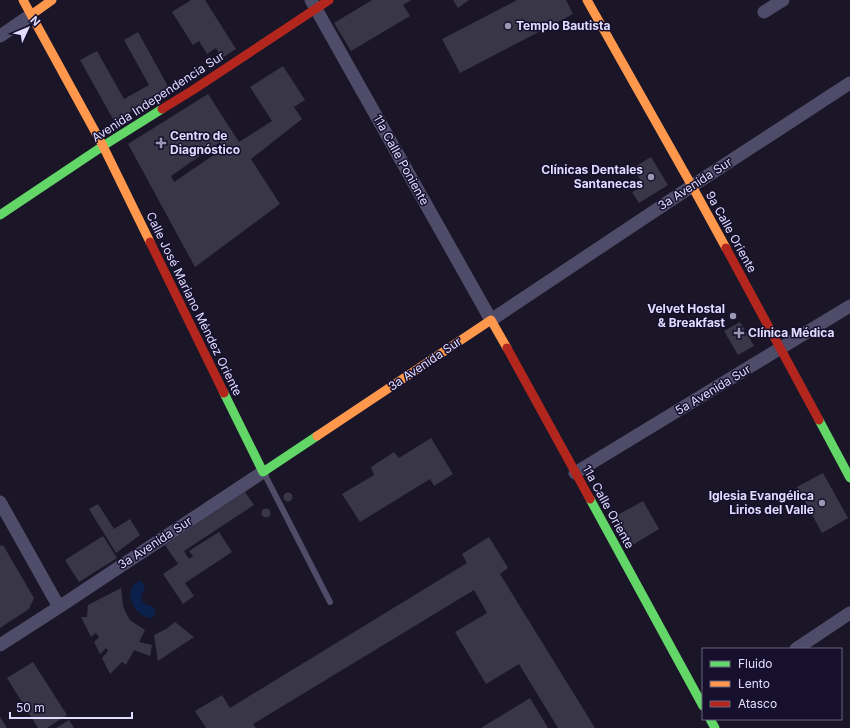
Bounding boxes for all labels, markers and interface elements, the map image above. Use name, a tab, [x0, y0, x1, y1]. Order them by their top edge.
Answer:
north arrow	[8, 8, 48, 48]
text: N	[27, 13, 43, 29]
place label: Templo Bautista	[516, 18, 610, 33]
marker: Templo Bautista	[503, 21, 513, 31]
street label: Avenida Independencia Sur	[89, 48, 227, 145]
street label: 11a Calle Poniente	[370, 112, 433, 208]
place label: Centro de Diagnóstico	[170, 128, 240, 157]
marker: Centro de Diagnóstico	[155, 137, 167, 149]
street label: 3a Avenida Sur	[655, 154, 735, 213]
place label: Clínicas Dentales Santanecas	[541, 162, 643, 191]
marker: Clínicas Dentales Santanecas	[646, 172, 656, 182]
street label: 9a Calle Oriente	[703, 188, 760, 275]
street label: Calle José Mariano Méndez Oriente	[143, 209, 246, 398]
place label: Velvet Hostal & Breakfast	[647, 301, 726, 330]
marker: Velvet Hostal & Breakfast	[728, 311, 738, 321]
place label: Clínica Médica	[748, 325, 834, 340]
marker: Clínica Médica	[733, 327, 745, 339]
street label: 3a Avenida Sur	[385, 333, 465, 394]
street label: 5a Avenida Sur	[672, 361, 754, 418]
street label: 11a Calle Oriente	[579, 462, 638, 551]
place label: Iglesia Evangélica Lirios del Valle	[709, 488, 814, 517]
marker: Iglesia Evangélica Lirios del Valle	[817, 498, 827, 508]
street label: 3a Avenida Sur	[115, 513, 195, 572]
legend	[702, 648, 842, 720]
text: Fluido	[738, 656, 773, 671]
text: Lento	[738, 676, 770, 691]
scale bar	[10, 694, 132, 720]
text: Atasco	[738, 696, 777, 711]
text: 50 m	[16, 700, 45, 715]

